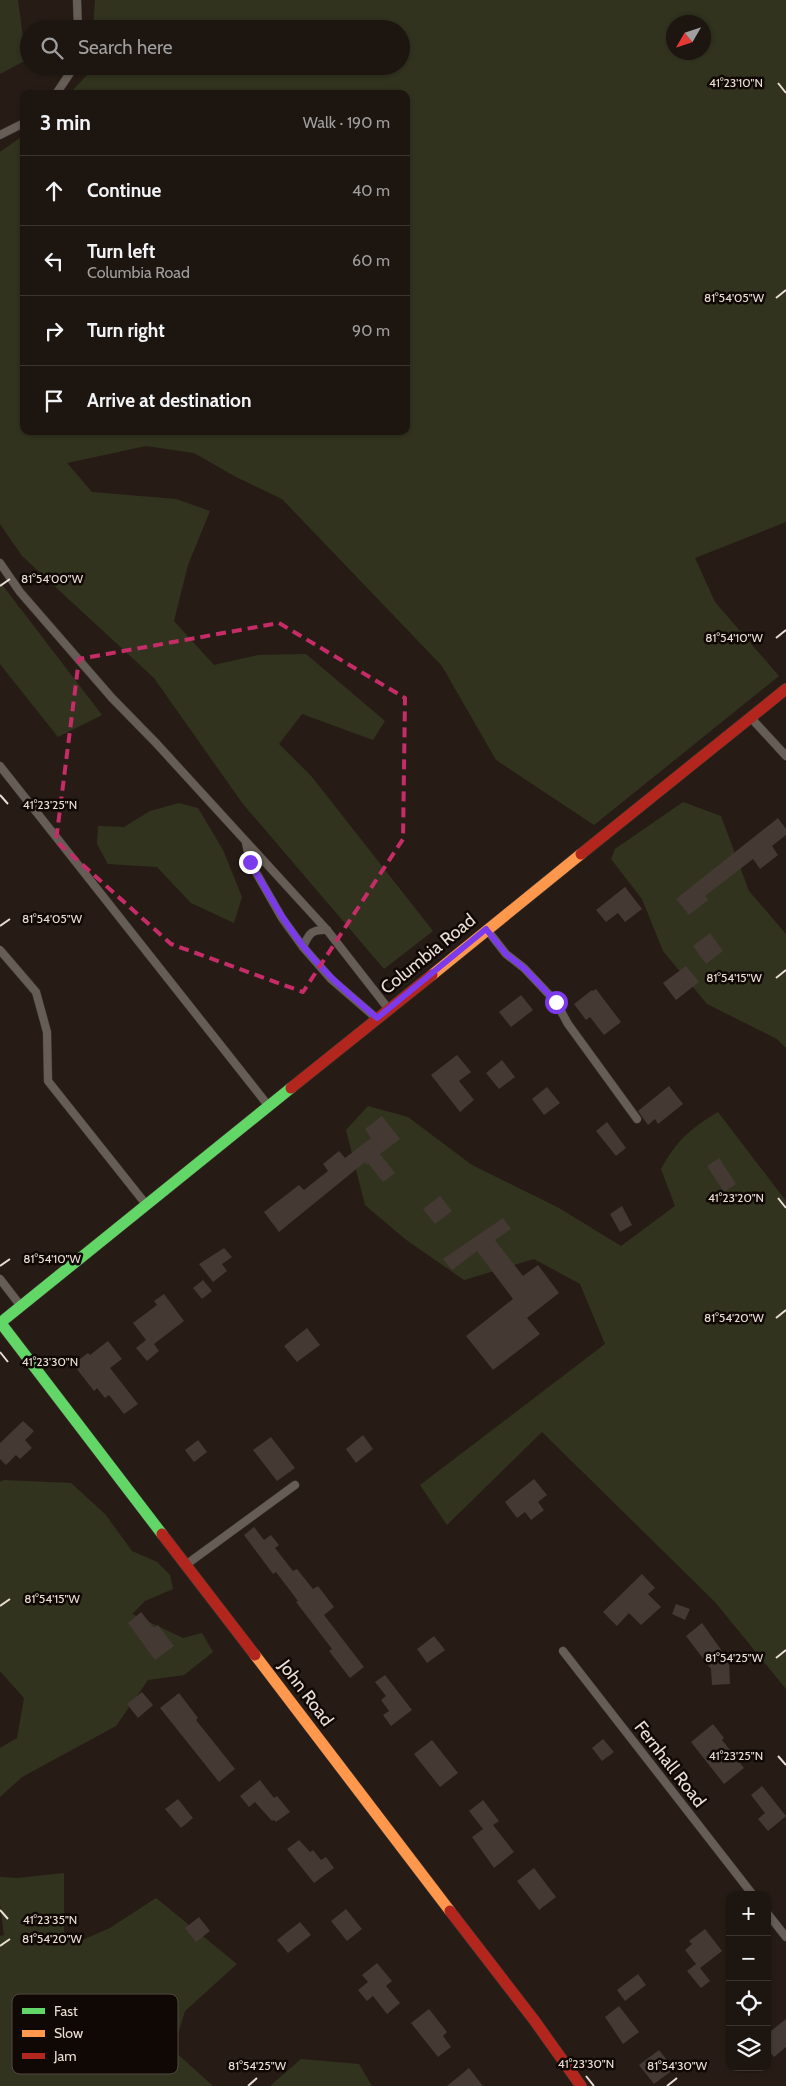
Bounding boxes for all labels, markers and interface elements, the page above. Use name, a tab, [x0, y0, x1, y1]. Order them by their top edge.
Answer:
north arrow	[666, 15, 711, 60]
search box	[20, 20, 410, 75]
icon: search	[38, 34, 66, 62]
text: Search here	[78, 36, 172, 59]
text: 41°23'10"N	[709, 75, 763, 90]
text: 3 min	[40, 110, 91, 135]
text: Walk · 190 m	[303, 113, 390, 132]
icon: ahead	[40, 177, 68, 205]
text: Continue	[87, 179, 161, 202]
text: 40 m	[352, 181, 390, 200]
text: Turn left	[87, 240, 155, 263]
icon: left	[40, 247, 68, 275]
text: 60 m	[352, 251, 390, 270]
text: Columbia Road	[87, 263, 190, 282]
text: 81°54'05"W	[704, 290, 765, 305]
icon: right	[40, 317, 68, 345]
text: Turn right	[87, 319, 165, 342]
text: 90 m	[352, 321, 390, 340]
icon: arrive	[40, 387, 68, 415]
text: Arrive at destination	[87, 389, 251, 412]
text: 81°54'00"W	[21, 571, 84, 586]
text: 81°54'10"W	[705, 630, 763, 645]
text: 41°23'25"N	[23, 797, 77, 812]
route end	[239, 851, 262, 874]
street label: Columbia Road	[376, 909, 480, 999]
text: 81°54'05"W	[22, 911, 83, 926]
text: 81°54'15"W	[706, 970, 762, 985]
route start	[545, 991, 568, 1014]
text: 41°23'20"N	[708, 1190, 764, 1205]
text: 81°54'10"W	[23, 1251, 81, 1266]
text: 81°54'20"W	[704, 1310, 765, 1325]
text: 41°23'30"N	[22, 1354, 78, 1369]
text: 81°54'15"W	[24, 1591, 80, 1606]
text: 81°54'25"W	[705, 1650, 764, 1665]
street label: John Road	[273, 1655, 338, 1730]
street label: Fernhall Road	[629, 1716, 711, 1812]
text: 41°23'25"N	[709, 1748, 763, 1763]
map controls	[726, 1891, 771, 2071]
button: +	[726, 1891, 771, 1936]
text: 41°23'35"N	[23, 1912, 77, 1927]
text: 81°54'20"W	[22, 1931, 83, 1946]
button: −	[726, 1936, 771, 1981]
button: locate	[726, 1981, 771, 2026]
legend	[12, 1994, 178, 2074]
text: Fast	[54, 2002, 78, 2020]
text: Slow	[54, 2024, 83, 2042]
button: layers	[726, 2026, 771, 2071]
text: Jam	[53, 2047, 76, 2065]
text: 41°23'30"N	[558, 2056, 614, 2071]
text: 81°54'25"W	[228, 2058, 287, 2073]
text: 81°54'30"W	[647, 2058, 708, 2073]

